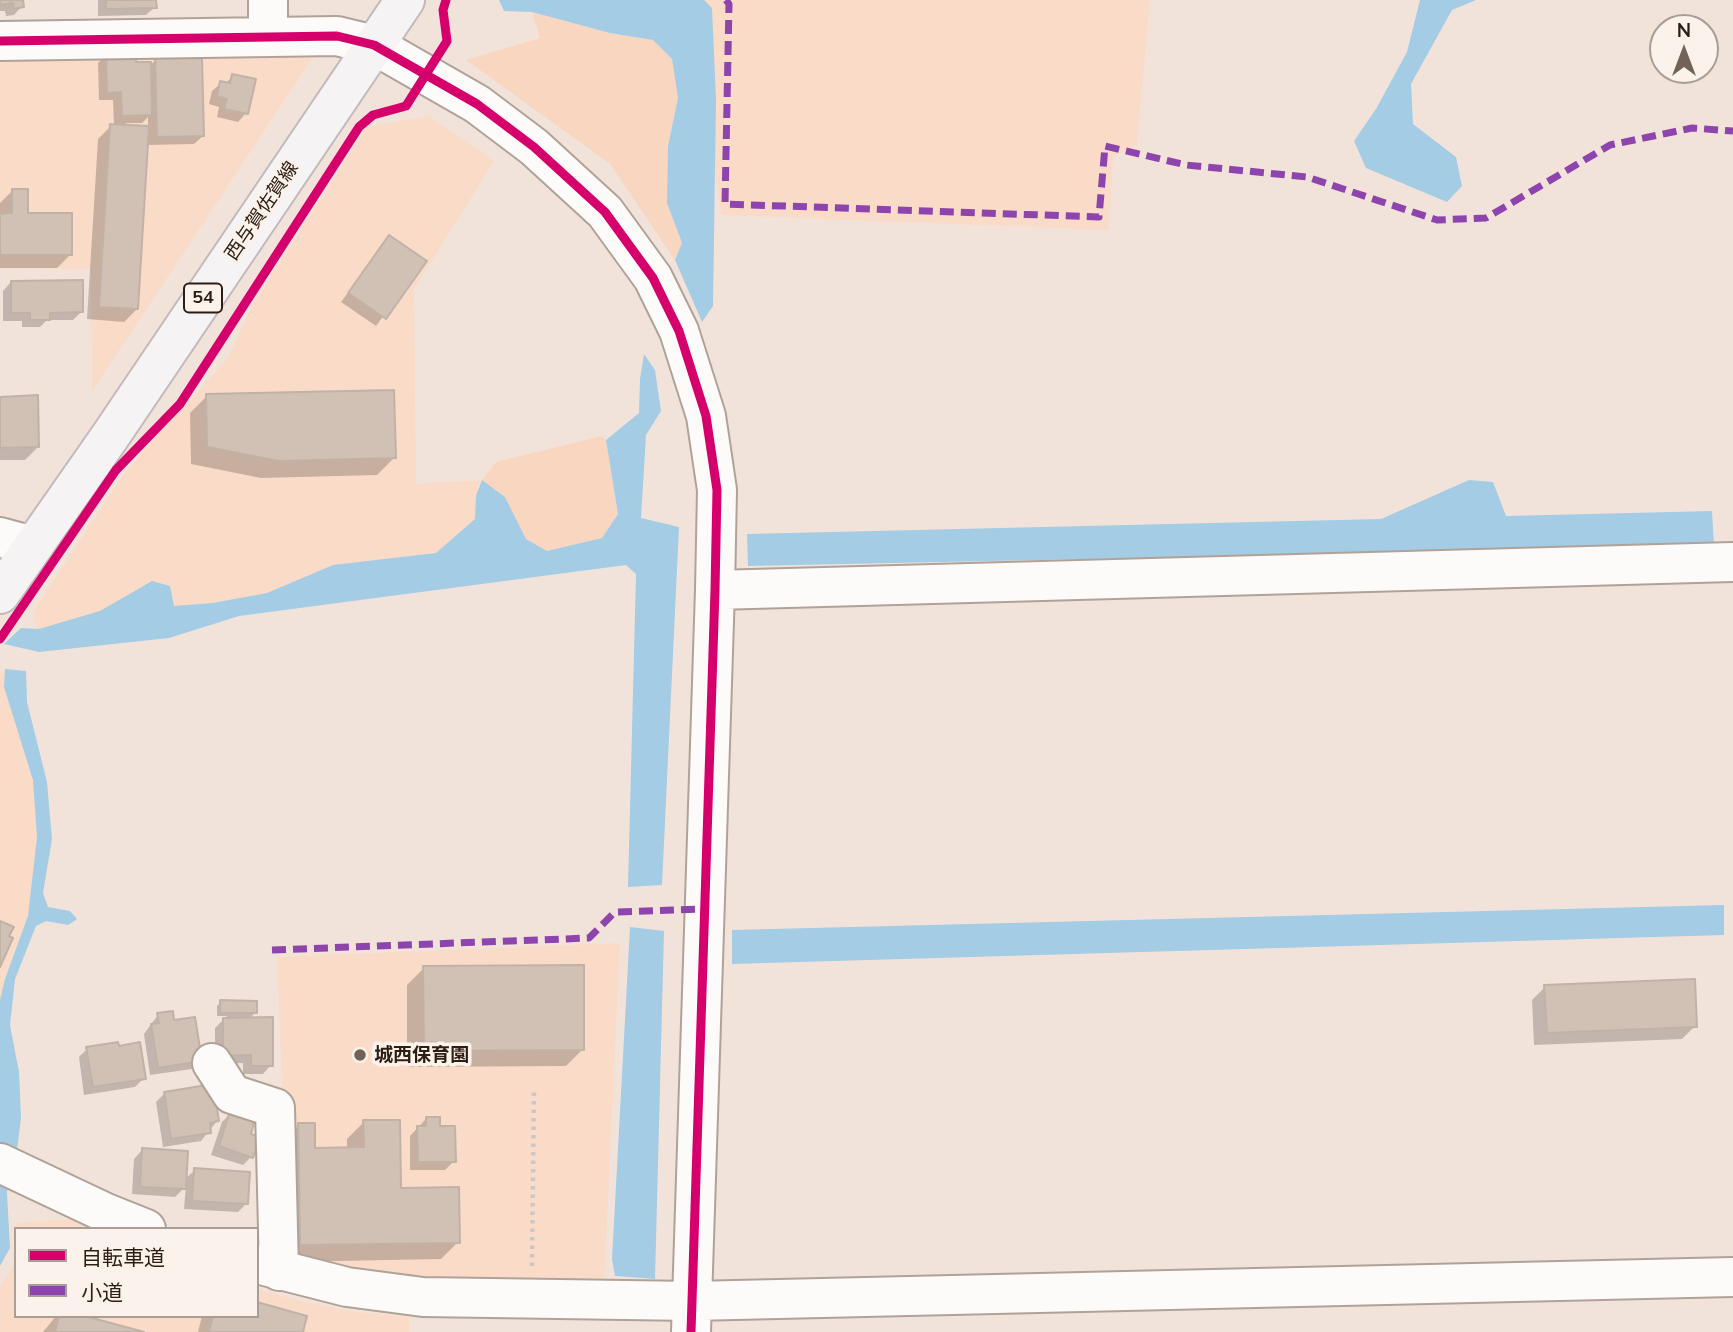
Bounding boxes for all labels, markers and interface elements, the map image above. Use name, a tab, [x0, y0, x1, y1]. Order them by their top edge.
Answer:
north arrow	[1649, 14, 1719, 84]
text: N	[1677, 18, 1691, 42]
street label: 西与賀佐賀線	[221, 157, 303, 265]
road number: 54	[184, 284, 222, 312]
place label: 城西保育園	[374, 1044, 469, 1066]
marker: 城西保育園	[352, 1047, 368, 1063]
legend	[14, 1227, 259, 1318]
text: 自転車道	[81, 1244, 165, 1270]
text: 小道	[81, 1279, 123, 1305]

